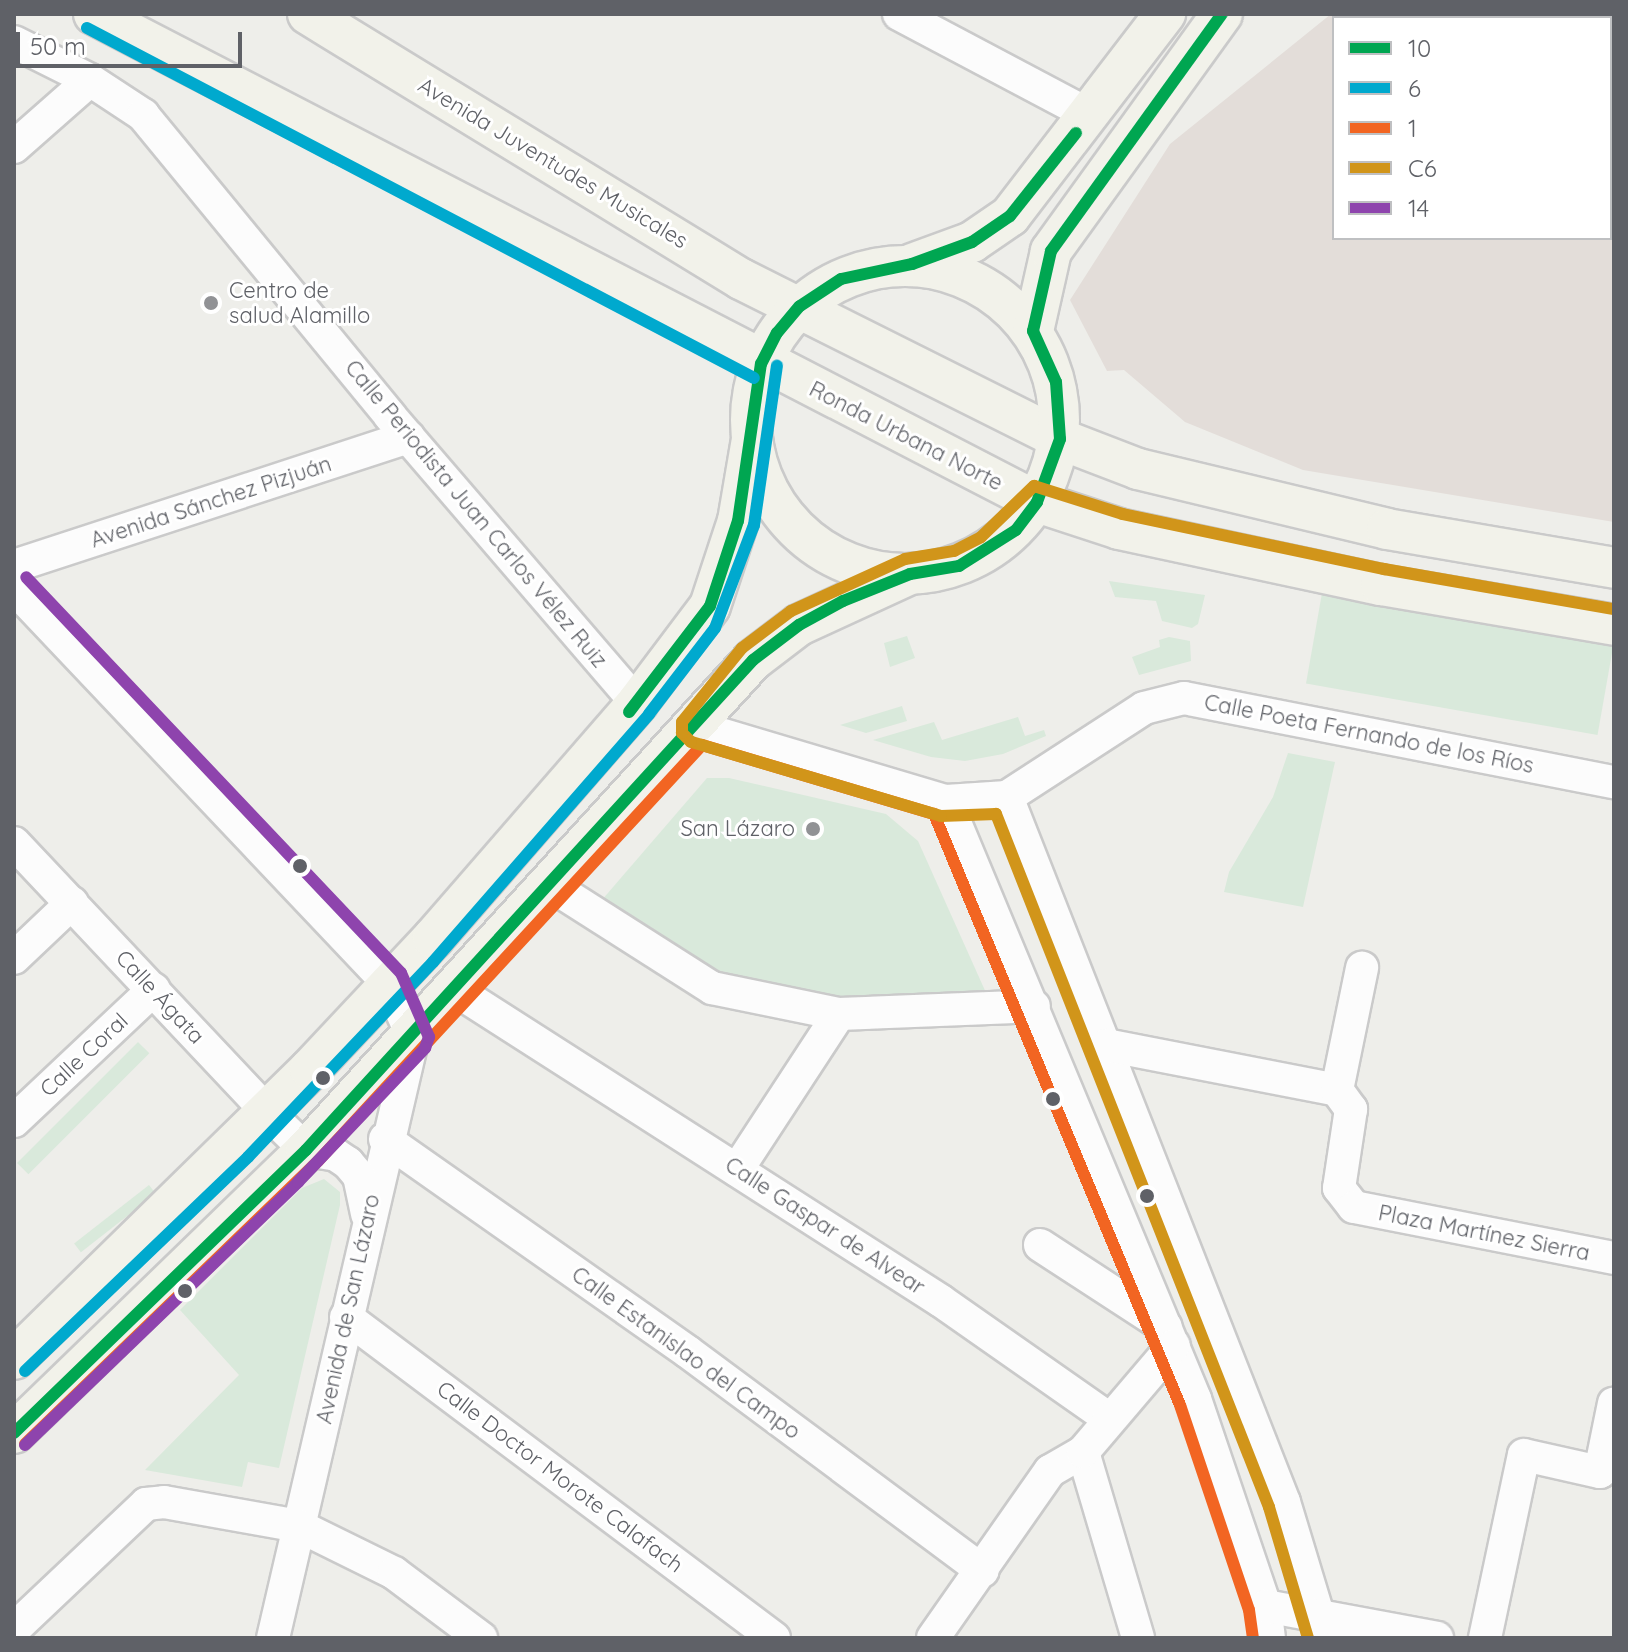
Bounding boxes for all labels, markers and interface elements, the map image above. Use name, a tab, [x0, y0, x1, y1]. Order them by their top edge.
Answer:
scale bar	[20, 16, 246, 66]
legend	[1332, 16, 1612, 240]
text: 50 m	[30, 31, 86, 61]
text: 10	[1408, 33, 1431, 63]
street label: Avenida Juventudes Musicales	[414, 72, 692, 254]
text: 6	[1408, 73, 1421, 103]
text: 1	[1408, 113, 1417, 143]
text: C6	[1408, 153, 1437, 183]
text: 14	[1408, 193, 1429, 223]
place label: Centro de salud Alamillo	[229, 277, 370, 328]
marker: Centro de salud Alamillo	[200, 292, 222, 314]
street label: Calle Periodista Juan Carlos Vélez Ruiz	[339, 355, 613, 673]
street label: Ronda Urbana Norte	[805, 376, 1007, 496]
street label: Avenida Sánchez Pizjuán	[87, 451, 335, 553]
street label: Calle Poeta Fernando de los Ríos	[1202, 689, 1536, 779]
place label: San Lázaro	[680, 816, 795, 842]
marker: San Lázaro	[802, 818, 824, 840]
unlabelled marker	[292, 858, 308, 874]
street label: Calle Ágata	[110, 945, 210, 1049]
street label: Calle Coral	[35, 1008, 133, 1102]
unlabelled marker	[315, 1070, 331, 1086]
unlabelled marker	[1045, 1091, 1061, 1107]
street label: Calle Gaspar de Alvear	[720, 1152, 930, 1300]
unlabelled marker	[1139, 1188, 1155, 1204]
street label: Avenida de San Lázaro	[311, 1192, 385, 1426]
street label: Plaza Martínez Sierra	[1376, 1200, 1592, 1266]
street label: Calle Estanislao del Campo	[566, 1261, 806, 1445]
unlabelled marker	[177, 1283, 193, 1299]
street label: Calle Doctor Morote Calafach	[432, 1376, 688, 1578]

